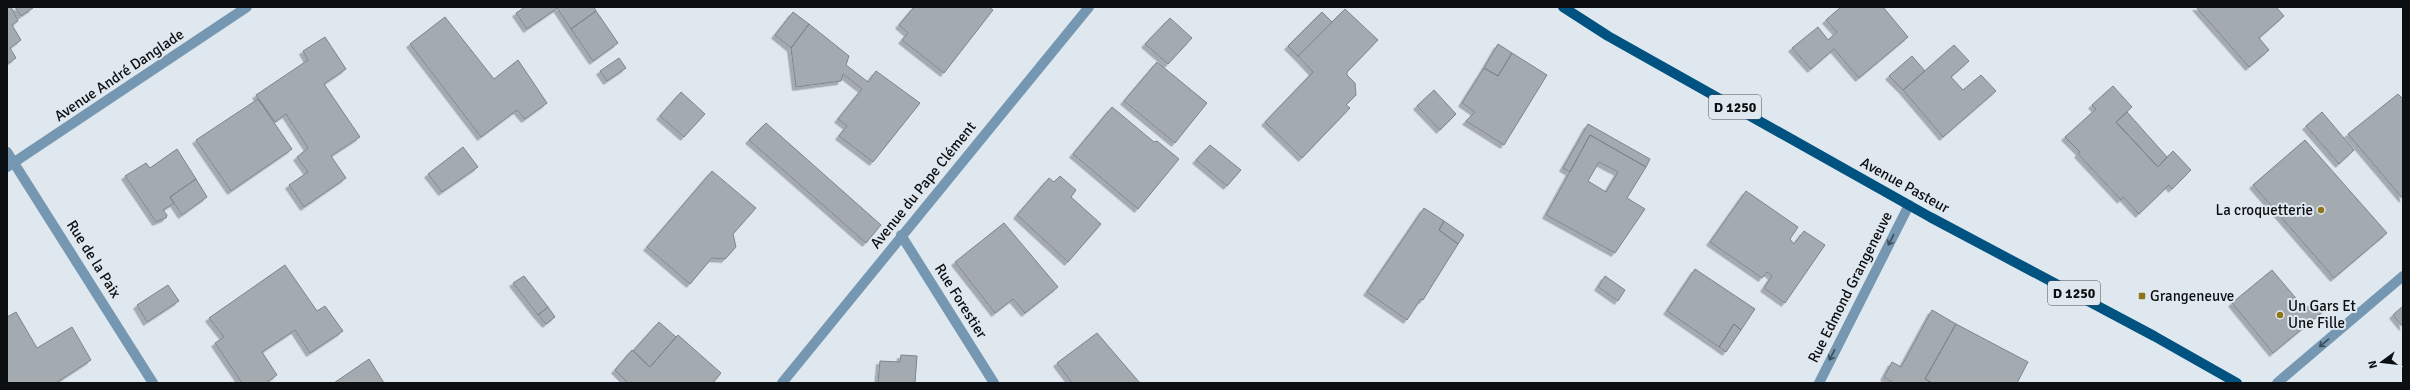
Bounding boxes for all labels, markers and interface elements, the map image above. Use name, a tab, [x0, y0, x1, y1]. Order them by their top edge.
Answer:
street label: Avenue André Danglade	[51, 25, 187, 125]
road number: D 1250	[1709, 95, 1761, 119]
street label: Avenue du Pape Clément	[866, 118, 980, 252]
street label: Avenue Pasteur	[1857, 153, 1953, 217]
place label: La croquetterie	[2215, 201, 2313, 219]
marker: La croquetterie	[2316, 205, 2326, 215]
street label: Rue Edmond Grangeneuve	[1804, 208, 1896, 366]
street label: Rue de la Paix	[63, 217, 125, 301]
one-way arrow	[1887, 233, 1895, 245]
street label: Rue Forestier	[931, 260, 991, 342]
road number: D 1250	[2048, 281, 2100, 305]
place label: Grangeneuve	[2150, 287, 2234, 305]
marker: Grangeneuve	[2137, 291, 2147, 301]
place label: Un Gars Et Une Fille	[2288, 297, 2356, 332]
marker: Un Gars Et Une Fille	[2275, 310, 2285, 320]
one-way arrow	[2318, 338, 2329, 347]
north arrow	[2362, 342, 2402, 382]
one-way arrow	[1828, 349, 1835, 361]
text: N	[2366, 359, 2380, 370]

